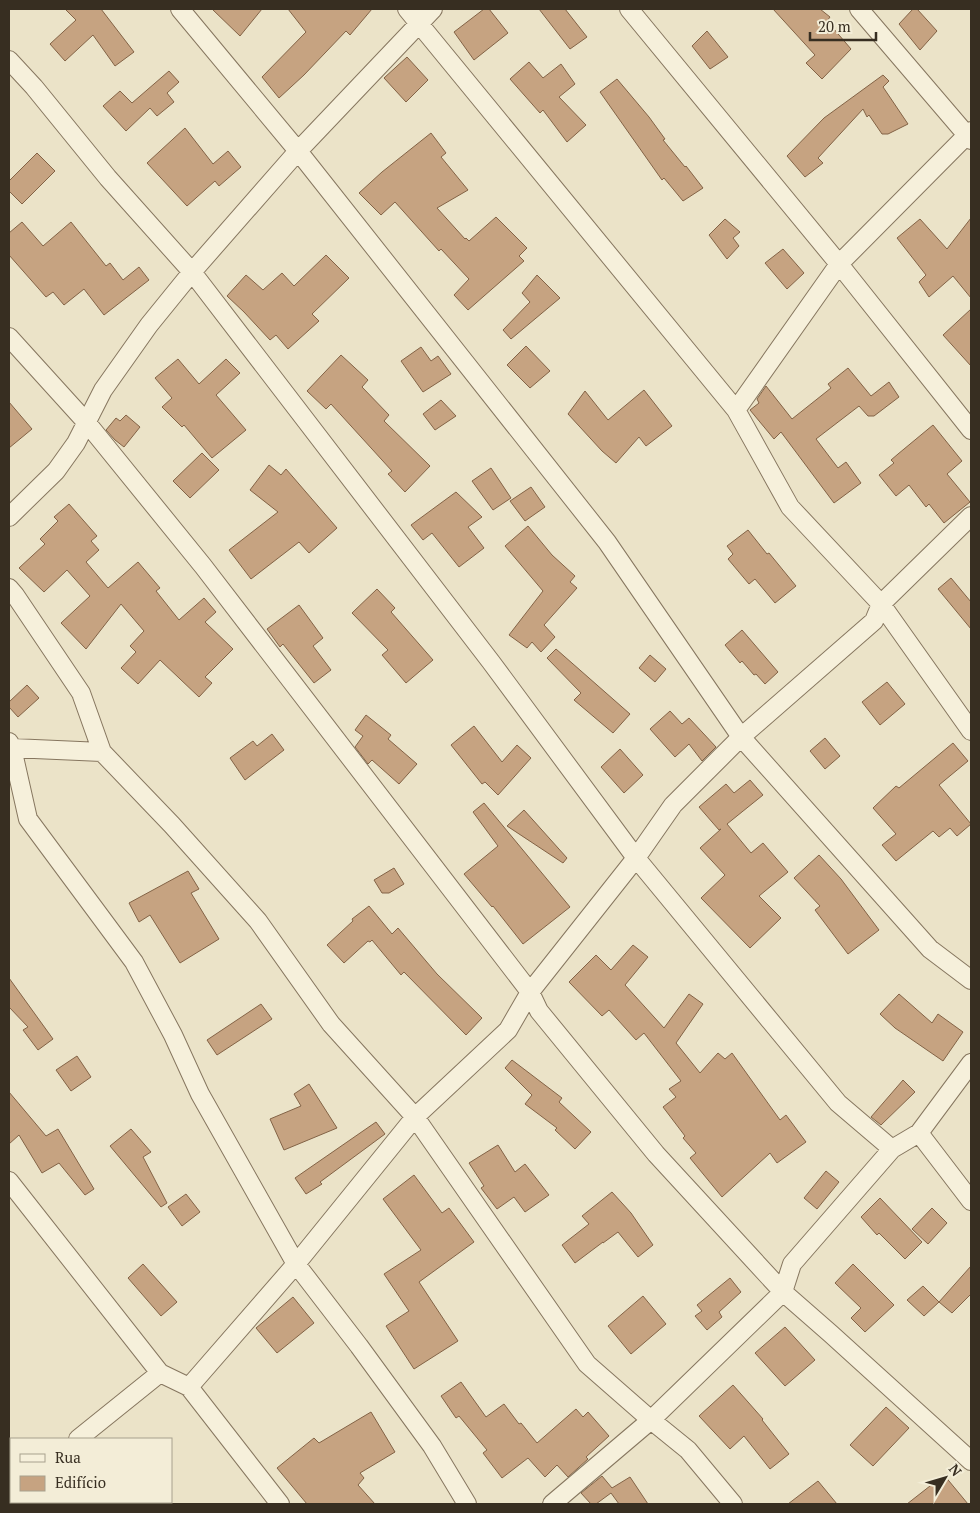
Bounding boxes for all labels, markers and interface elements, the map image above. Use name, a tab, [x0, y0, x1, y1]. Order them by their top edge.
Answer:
scale bar	[810, 10, 876, 42]
text: 20 m	[818, 16, 851, 36]
legend	[10, 1438, 172, 1503]
text: Rua	[55, 1447, 81, 1467]
north arrow	[920, 1453, 970, 1503]
text: N	[945, 1460, 967, 1480]
text: Edifício	[55, 1472, 106, 1492]

